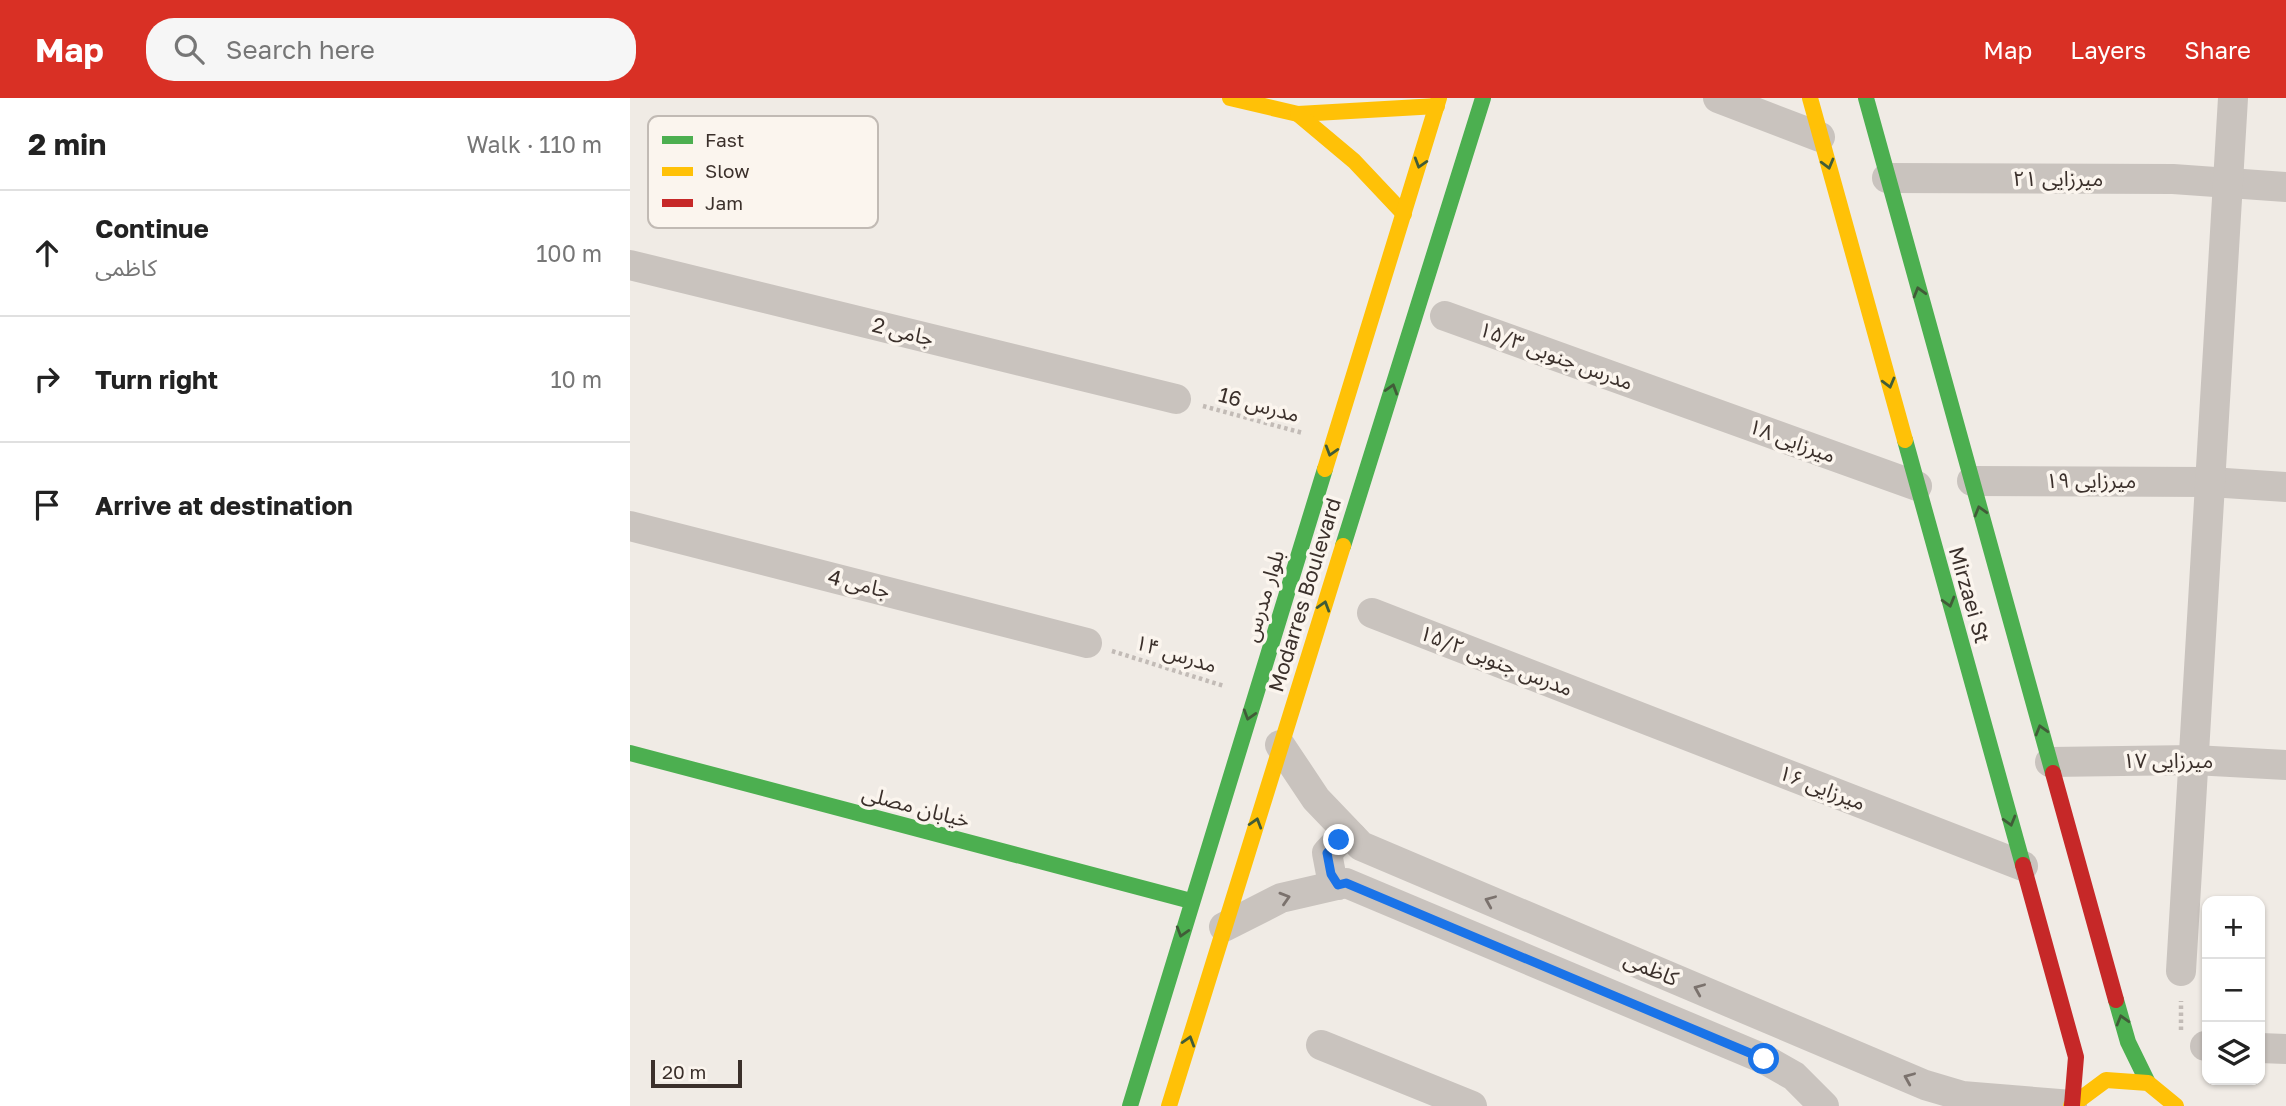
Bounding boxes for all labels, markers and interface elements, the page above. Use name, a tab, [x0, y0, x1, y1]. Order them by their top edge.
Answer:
search box	[146, 18, 636, 81]
text: Map	[35, 30, 104, 69]
icon: search	[170, 30, 208, 68]
text: Search here	[226, 34, 375, 65]
text: Map	[1983, 35, 2032, 64]
text: Layers	[2070, 35, 2146, 64]
text: Share	[2184, 35, 2251, 64]
legend	[648, 116, 878, 228]
text: 2 min	[28, 126, 106, 162]
text: Fast	[705, 128, 744, 151]
text: Walk · 110 m	[466, 130, 602, 158]
one-way arrow	[1413, 157, 1428, 169]
one-way arrow	[1820, 158, 1834, 170]
text: Slow	[705, 159, 750, 182]
street label: میرزایی ۲۱	[2013, 165, 2103, 191]
text: Jam	[705, 191, 743, 214]
text: Continue	[95, 213, 209, 244]
icon: ahead	[28, 234, 66, 272]
text: 100 m	[536, 239, 602, 267]
text: کاظمی	[95, 253, 157, 281]
one-way arrow	[1913, 286, 1928, 298]
street label: جامی 2	[870, 311, 937, 351]
street label: مدرس جنوبی ۱۵/۳	[1476, 315, 1637, 395]
icon: right	[28, 360, 66, 398]
text: Turn right	[95, 364, 218, 395]
text: 10 m	[550, 365, 602, 393]
one-way arrow	[1880, 377, 1895, 389]
street label: مدرس 16	[1216, 381, 1303, 427]
one-way arrow	[1383, 383, 1398, 395]
street label: میرزایی ۱۸	[1745, 412, 1839, 468]
one-way arrow	[1325, 444, 1339, 457]
street label: میرزایی ۱۹	[2046, 467, 2136, 493]
icon: arrive	[28, 486, 66, 524]
text: Arrive at destination	[95, 490, 353, 521]
street label: Modarres Boulevard	[1262, 494, 1346, 695]
one-way arrow	[1974, 505, 1989, 517]
street label: Mirzaei St	[1944, 543, 1996, 646]
street label: بلوار مدرس	[1237, 547, 1289, 645]
street label: جامی 4	[826, 563, 893, 603]
one-way arrow	[1941, 596, 1956, 608]
one-way arrow	[1315, 600, 1330, 612]
street label: مدرس جنوبی ۱۵/۲	[1416, 619, 1577, 701]
street label: مدرس ۱۴	[1132, 628, 1220, 678]
one-way arrow	[1243, 708, 1257, 721]
one-way arrow	[2035, 725, 2050, 737]
street label: میرزایی ۱۷	[2123, 747, 2213, 773]
street label: میرزایی ۱۶	[1776, 759, 1869, 815]
street label: خیابان مصلی	[860, 779, 973, 833]
one-way arrow	[2002, 815, 2017, 827]
one-way arrow	[1247, 818, 1262, 830]
route end	[1323, 824, 1354, 855]
one-way arrow	[1279, 892, 1291, 906]
one-way arrow	[1485, 895, 1497, 909]
map controls	[2202, 896, 2265, 1085]
button: +	[2202, 896, 2265, 959]
one-way arrow	[1175, 926, 1190, 938]
street label: کاظمی	[1620, 945, 1683, 991]
button: −	[2202, 959, 2265, 1022]
one-way arrow	[1694, 984, 1706, 998]
one-way arrow	[2115, 1015, 2130, 1027]
button: layers	[2202, 1022, 2265, 1085]
one-way arrow	[1181, 1035, 1196, 1047]
route start	[1748, 1043, 1779, 1074]
scale bar	[651, 1057, 742, 1089]
text: 20 m	[662, 1060, 706, 1083]
one-way arrow	[1903, 1073, 1915, 1087]

